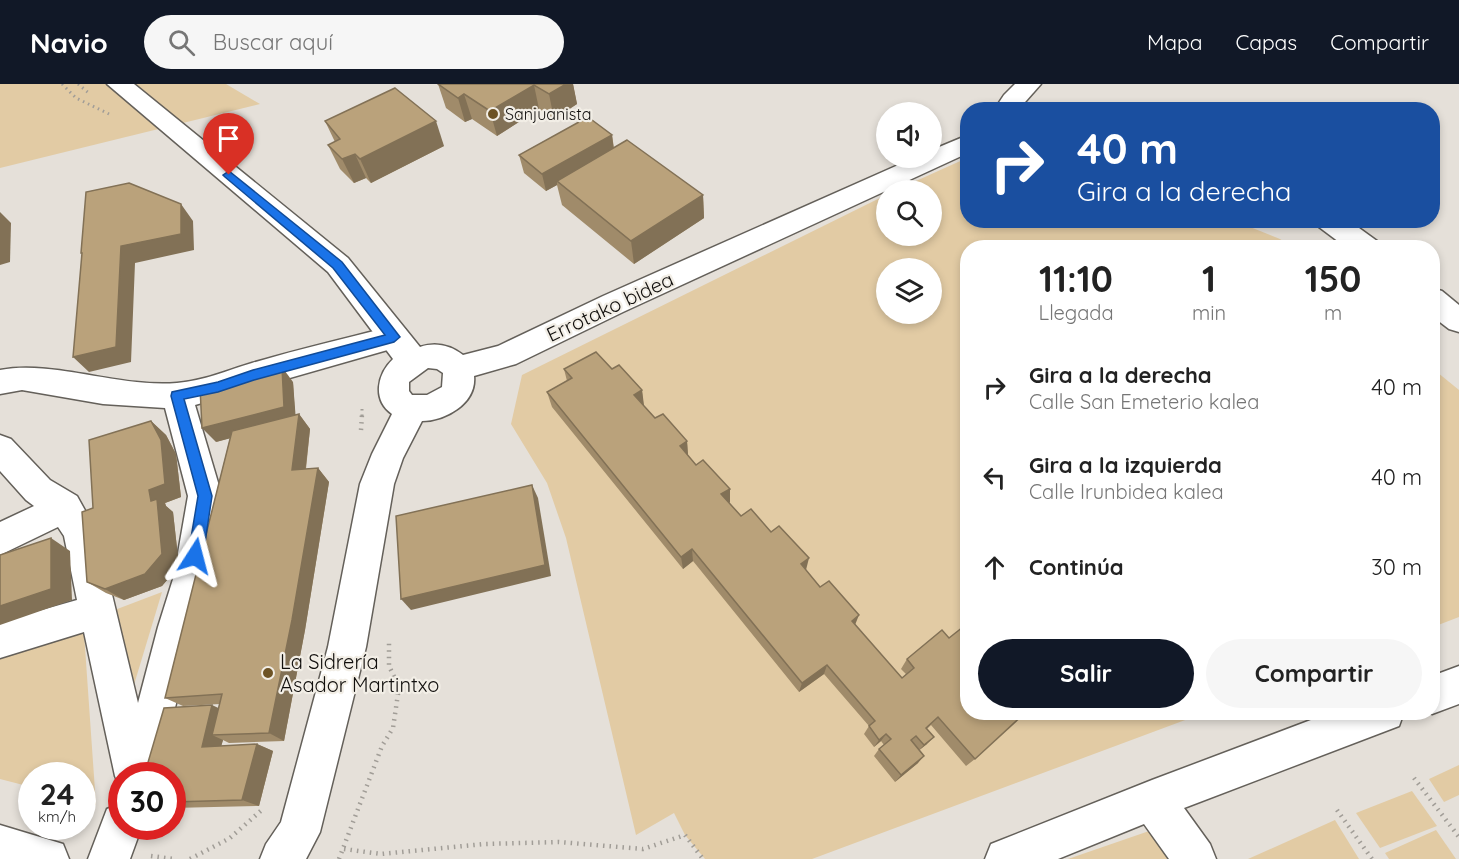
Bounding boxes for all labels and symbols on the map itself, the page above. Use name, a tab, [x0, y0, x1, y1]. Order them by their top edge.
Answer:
place label: Sanjuanista	[505, 104, 591, 124]
marker: Sanjuanista	[486, 107, 500, 121]
pin	[203, 113, 254, 175]
street label: Errotako bidea	[542, 266, 677, 347]
position arrow	[163, 524, 227, 588]
place label: La Sidrería Asador Martintxo	[280, 649, 439, 697]
marker: La Sidrería Asador Martintxo	[261, 666, 275, 680]
speed limit sign: 30	[108, 762, 186, 840]

